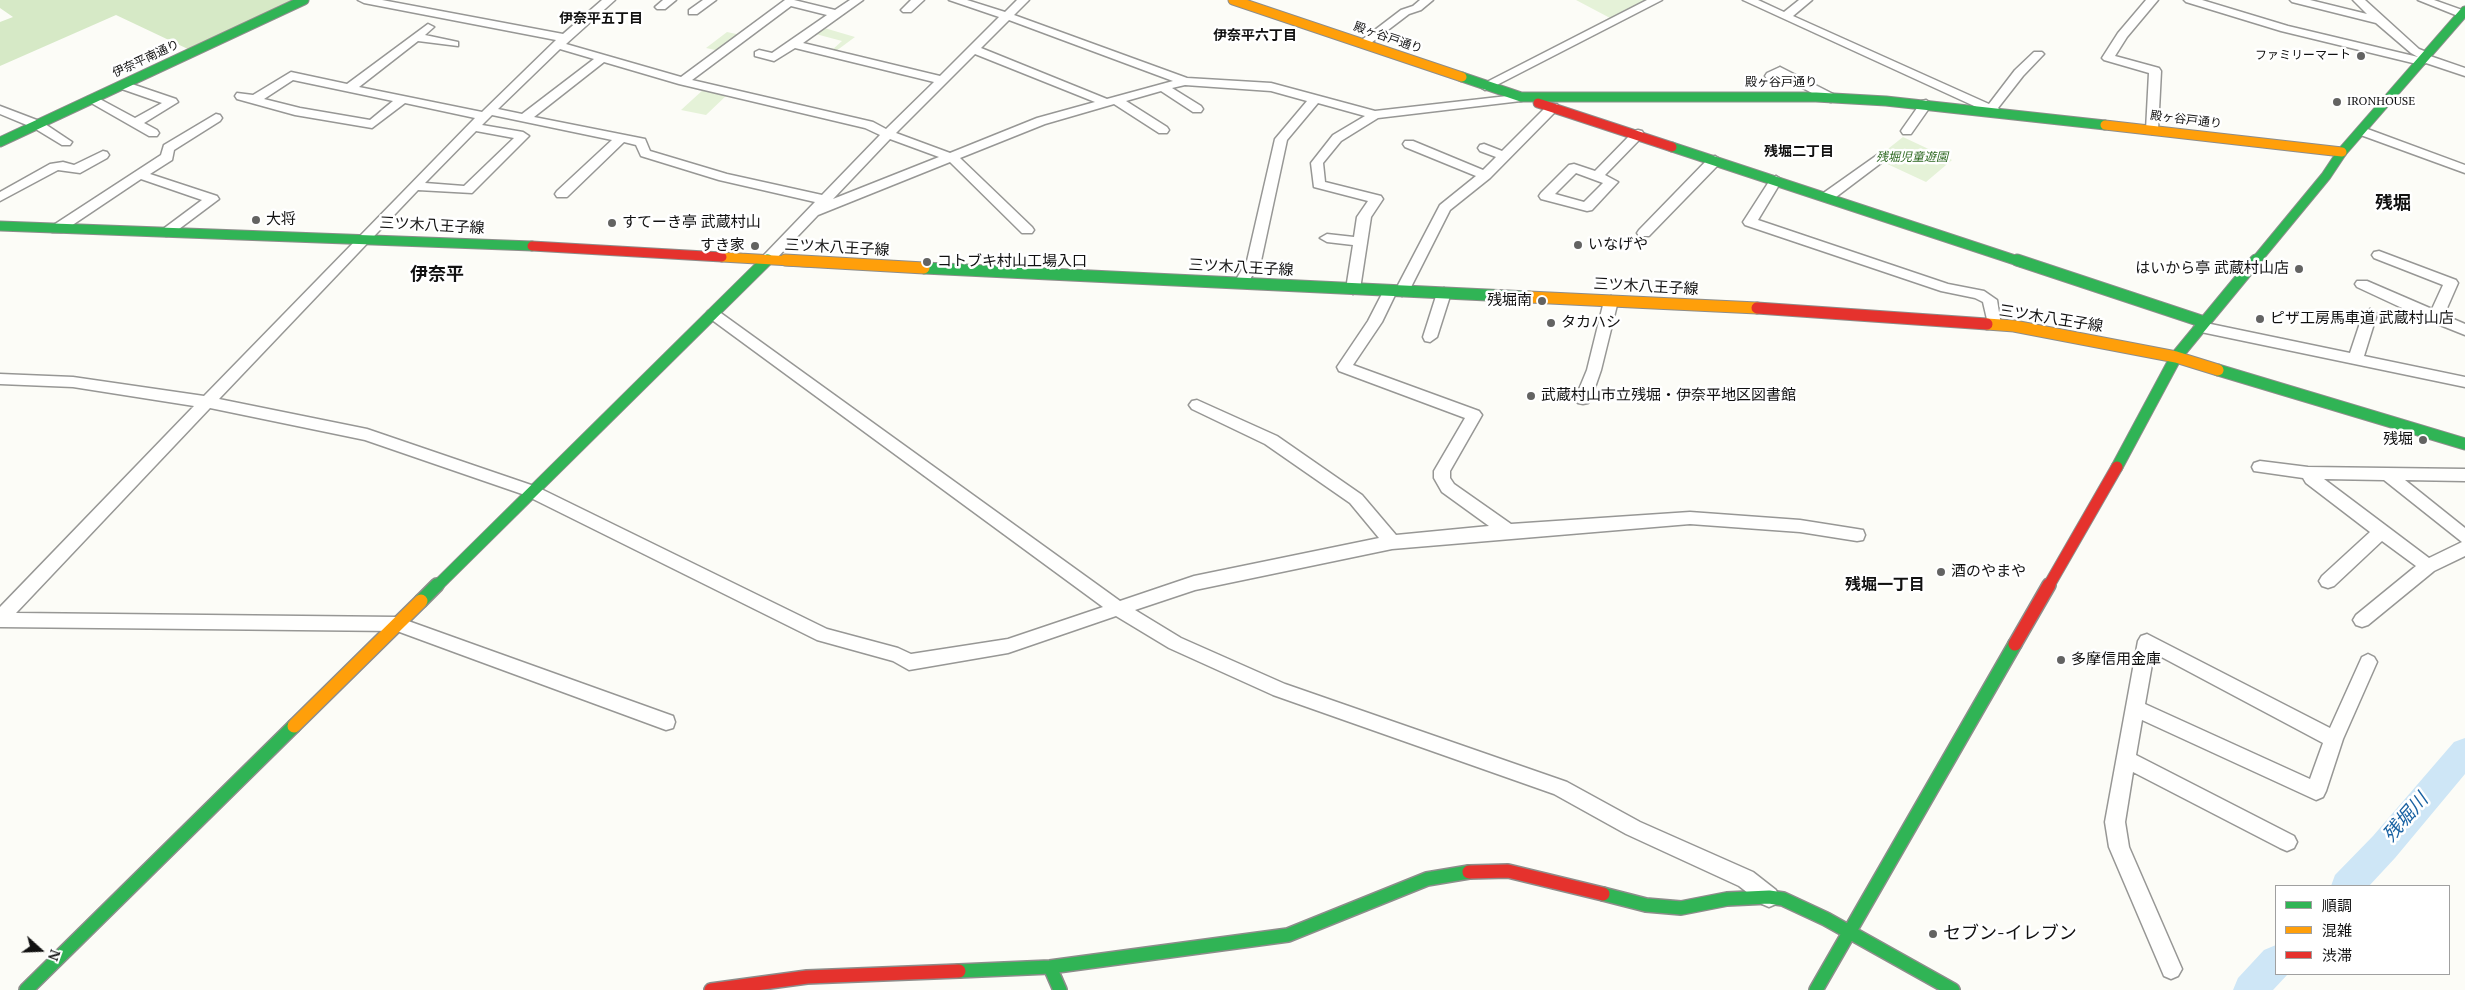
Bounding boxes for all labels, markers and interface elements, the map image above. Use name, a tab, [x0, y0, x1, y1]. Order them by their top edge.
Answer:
district label: 伊奈平五丁目	[559, 11, 643, 27]
street label: 殿ヶ谷戸通り	[1352, 19, 1424, 57]
district label: 伊奈平六丁目	[1213, 28, 1297, 44]
street label: 伊奈平南通り	[110, 37, 182, 81]
place label: ファミリーマート	[2255, 49, 2351, 63]
marker: ファミリーマート	[2355, 50, 2367, 62]
street label: 殿ヶ谷戸通り	[1745, 76, 1817, 90]
place label: IRONHOUSE	[2347, 95, 2415, 109]
marker: IRONHOUSE	[2331, 96, 2343, 108]
street label: 殿ヶ谷戸通り	[2149, 108, 2223, 132]
district label: 残堀二丁目	[1764, 144, 1834, 160]
park label: 残堀児童遊園	[1876, 151, 1948, 165]
district label: 残堀	[2375, 193, 2411, 215]
place label: 大将	[266, 211, 296, 229]
marker: 大将	[250, 214, 262, 226]
street label: 三ツ木八王子線	[379, 214, 485, 238]
place label: すてーき亭 武蔵村山	[622, 214, 761, 232]
marker: すてーき亭 武蔵村山	[606, 217, 618, 229]
street label: 三ツ木八王子線	[784, 236, 890, 260]
place label: いなげや	[1588, 236, 1648, 254]
place label: すき家	[700, 237, 745, 255]
marker: いなげや	[1572, 239, 1584, 251]
marker: すき家	[749, 240, 761, 252]
place label: コトブキ村山工場入口	[937, 253, 1087, 271]
marker: コトブキ村山工場入口	[921, 256, 933, 268]
street label: 三ツ木八王子線	[1188, 256, 1294, 280]
place label: はいから亭 武蔵村山店	[2135, 260, 2289, 278]
marker: はいから亭 武蔵村山店	[2293, 263, 2305, 275]
district label: 伊奈平	[410, 264, 464, 286]
street label: 三ツ木八王子線	[1593, 275, 1699, 299]
place label: 残堀南	[1487, 292, 1532, 310]
marker: 残堀南	[1536, 295, 1548, 307]
street label: 三ツ木八王子線	[1998, 302, 2104, 336]
place label: ピザ工房馬車道 武蔵村山店	[2270, 310, 2454, 328]
marker: ピザ工房馬車道 武蔵村山店	[2254, 313, 2266, 325]
place label: タカハシ	[1561, 314, 1621, 332]
marker: タカハシ	[1545, 317, 1557, 329]
place label: 武蔵村山市立残堀・伊奈平地区図書館	[1541, 387, 1796, 405]
marker: 武蔵村山市立残堀・伊奈平地区図書館	[1525, 390, 1537, 402]
place label: 残堀	[2383, 431, 2413, 449]
marker: 残堀	[2417, 434, 2429, 446]
place label: 酒のやまや	[1951, 563, 2026, 581]
marker: 酒のやまや	[1935, 566, 1947, 578]
district label: 残堀一丁目	[1845, 575, 1925, 595]
place label: 多摩信用金庫	[2071, 651, 2161, 669]
marker: 多摩信用金庫	[2055, 654, 2067, 666]
water label: 残堀川	[2379, 789, 2433, 847]
legend	[2275, 885, 2450, 975]
text: 順調	[2322, 895, 2352, 915]
text: 混雑	[2322, 920, 2352, 940]
place label: セブン-イレブン	[1943, 923, 2077, 945]
north arrow	[15, 925, 65, 975]
marker: セブン-イレブン	[1927, 928, 1939, 940]
text: 渋滞	[2322, 945, 2352, 965]
text: N	[44, 947, 65, 964]

